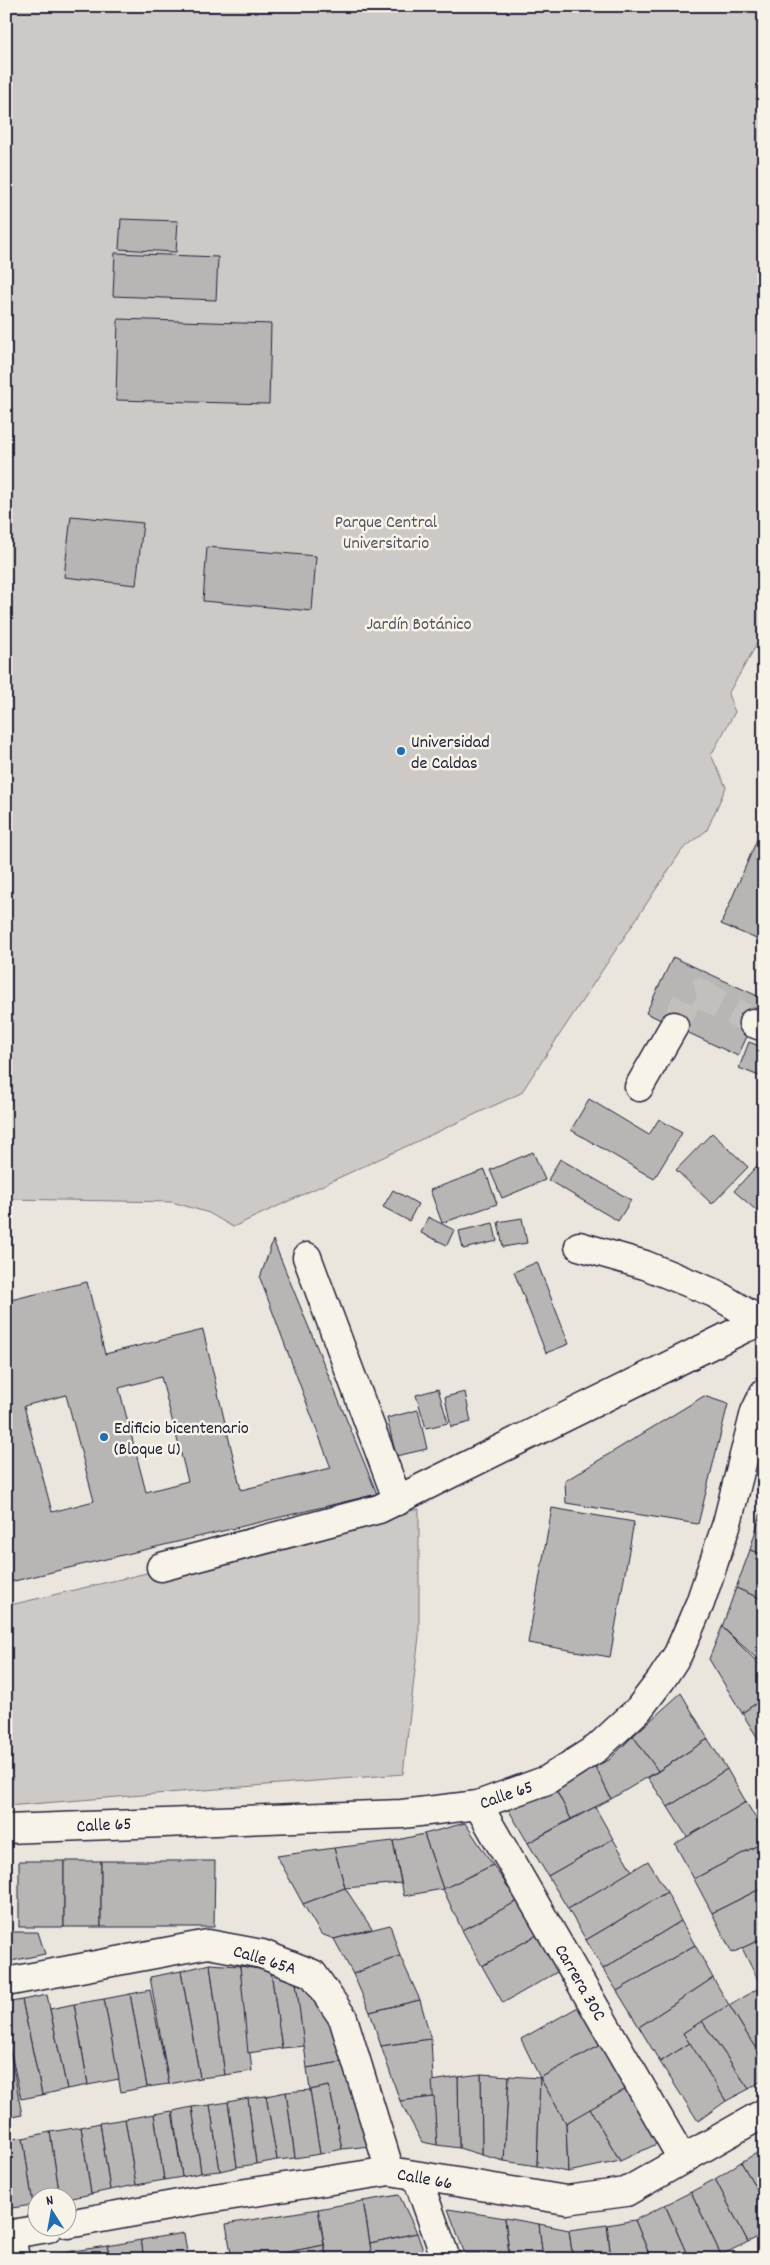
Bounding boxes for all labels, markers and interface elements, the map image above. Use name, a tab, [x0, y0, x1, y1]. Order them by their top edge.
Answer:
park label: Parque Central Universitario	[335, 511, 438, 557]
park label: Jardín Botánico	[367, 613, 471, 638]
place label: Universidad de Caldas	[411, 731, 490, 777]
marker: Universidad de Caldas	[395, 745, 407, 757]
place label: Edificio bicentenario (Bloque U)	[114, 1417, 249, 1463]
marker: Edificio bicentenario (Bloque U)	[98, 1431, 110, 1443]
street label: Calle 65	[477, 1776, 537, 1817]
street label: Calle 65	[76, 1813, 132, 1840]
street label: Calle 65A	[230, 1940, 299, 1983]
street label: Carrera 30C	[547, 1940, 611, 2026]
street label: Calle 66	[395, 2163, 454, 2198]
north arrow	[28, 2188, 78, 2238]
text: N	[45, 2191, 55, 2212]

